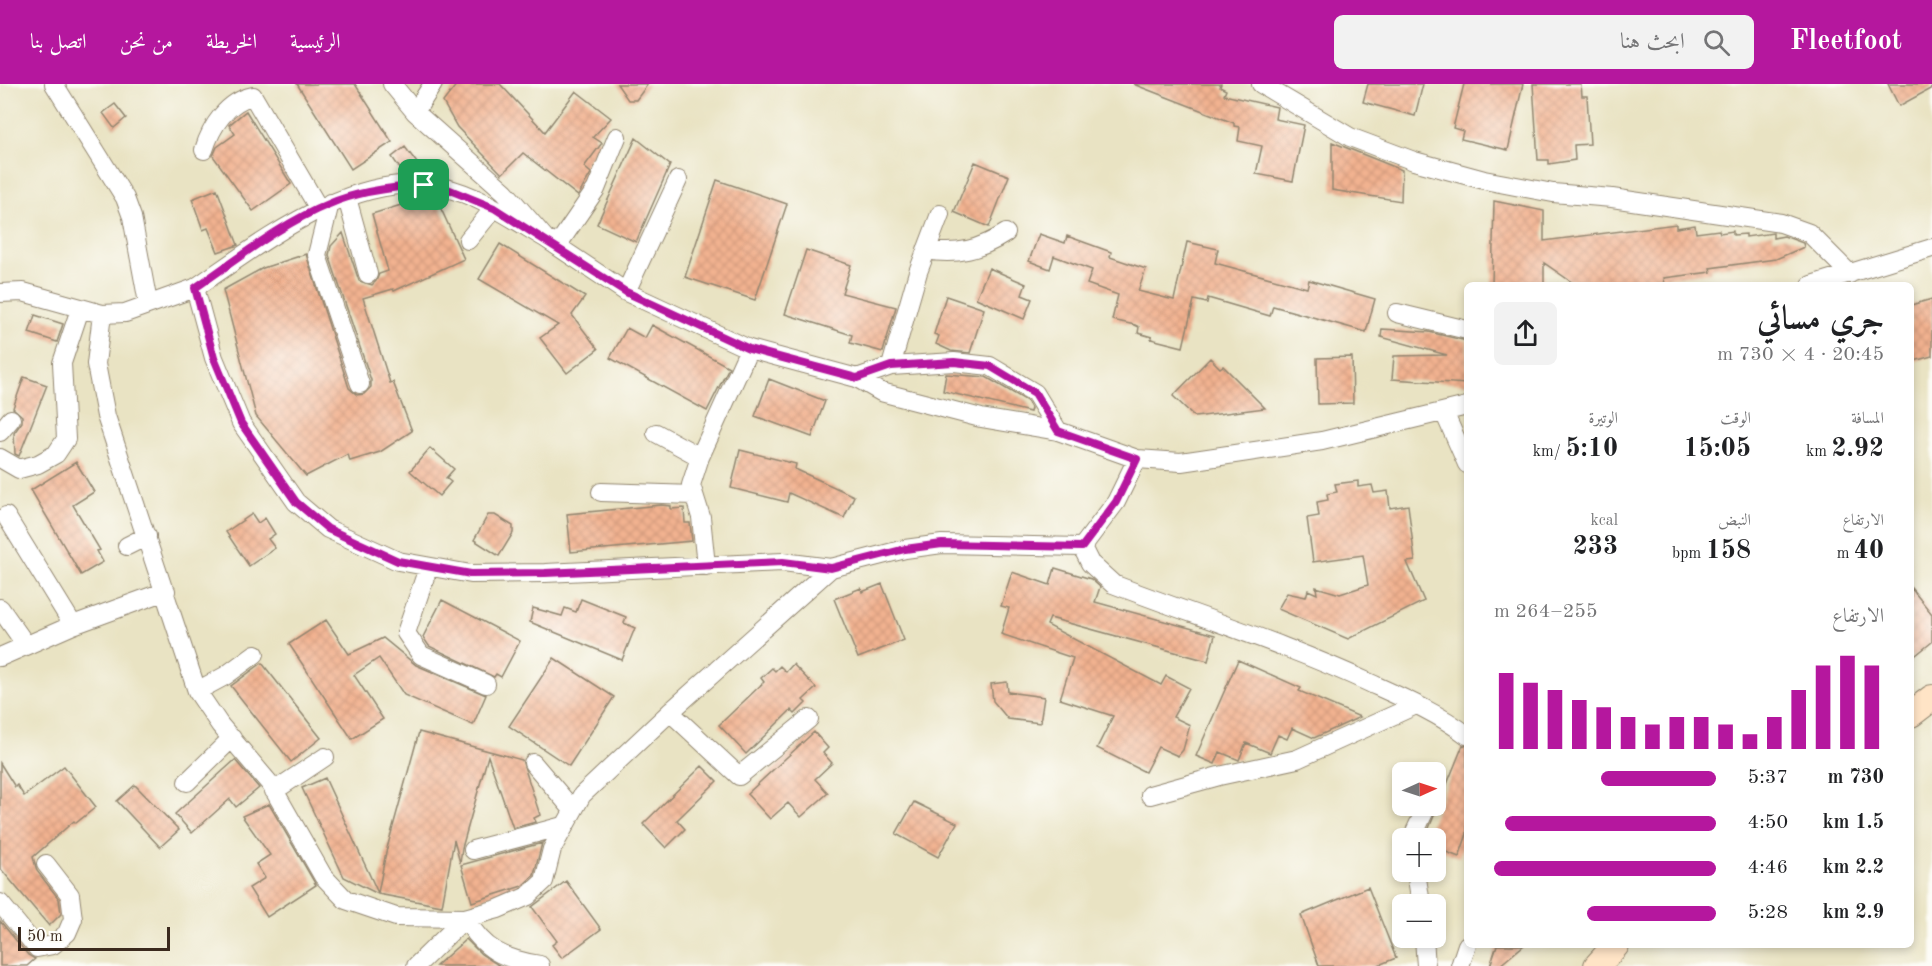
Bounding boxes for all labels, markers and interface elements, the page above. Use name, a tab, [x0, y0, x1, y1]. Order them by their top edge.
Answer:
search box	[1334, 15, 1754, 69]
icon: search	[1700, 26, 1733, 59]
text: Fleetfoot	[1790, 28, 1902, 56]
text: ابحث هنا	[1620, 31, 1685, 53]
text: اتصل بنا	[30, 32, 87, 53]
text: من نحن	[120, 32, 173, 53]
text: الخريطة	[206, 32, 257, 53]
text: الرئيسية	[290, 32, 341, 53]
pin	[398, 159, 449, 210]
icon: arrive	[407, 168, 440, 201]
button: share	[1494, 302, 1557, 365]
text: جري مسائي	[1757, 304, 1884, 337]
text: 20:45 · 4 × 730 m	[1717, 345, 1884, 365]
text: الوتيرة	[1588, 411, 1618, 427]
text: الوقت	[1720, 411, 1751, 427]
text: المسافة	[1851, 411, 1884, 427]
text: 5:10	[1565, 436, 1618, 462]
text: 15:05	[1683, 436, 1751, 462]
text: 2.92	[1831, 436, 1884, 462]
text: /km	[1533, 444, 1565, 460]
text: km	[1806, 444, 1831, 460]
text: kcal	[1590, 513, 1618, 529]
text: النبض	[1718, 513, 1751, 529]
text: الارتفاع	[1842, 513, 1884, 529]
text: 233	[1573, 534, 1618, 560]
text: 158	[1706, 538, 1751, 564]
text: 40	[1854, 538, 1884, 564]
text: bpm	[1672, 546, 1706, 562]
text: m	[1837, 546, 1854, 562]
text: 255–264 m	[1494, 602, 1598, 622]
text: الارتفاع	[1832, 607, 1884, 627]
north arrow	[1392, 762, 1446, 816]
map controls	[1392, 762, 1446, 948]
text: 5:37	[1748, 768, 1788, 788]
text: 730 m	[1828, 768, 1884, 788]
text: 4:50	[1748, 813, 1788, 833]
text: 1.5 km	[1822, 813, 1884, 833]
button: +	[1392, 828, 1446, 882]
text: 4:46	[1748, 858, 1788, 878]
text: 2.2 km	[1822, 858, 1884, 878]
button: −	[1392, 894, 1446, 948]
text: 5:28	[1748, 903, 1788, 923]
text: 2.9 km	[1822, 903, 1884, 923]
scale bar	[18, 924, 170, 952]
text: 50 m	[27, 929, 63, 945]

